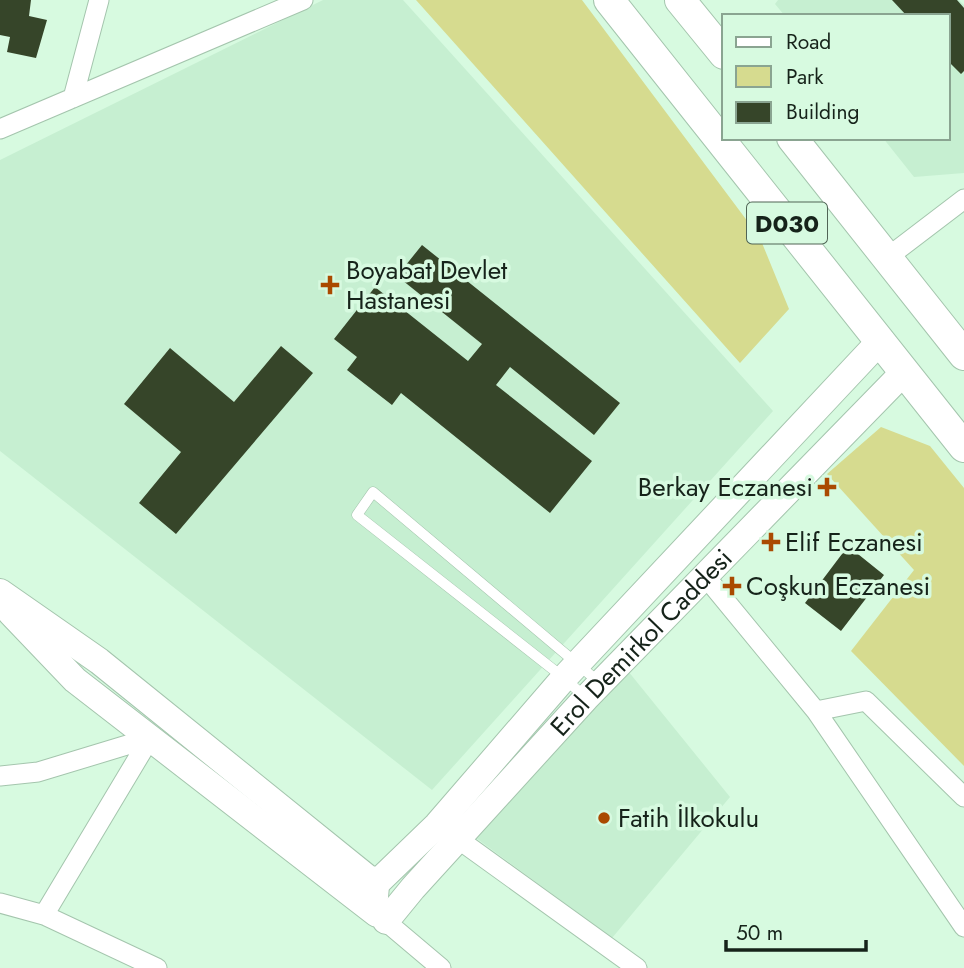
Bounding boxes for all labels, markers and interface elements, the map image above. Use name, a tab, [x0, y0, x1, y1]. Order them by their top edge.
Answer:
legend	[722, 14, 950, 140]
text: Road	[786, 27, 831, 57]
text: Park	[786, 62, 824, 92]
text: Building	[786, 97, 859, 127]
road number: D030	[747, 202, 827, 244]
place label: Boyabat Devlet Hastanesi	[346, 251, 508, 319]
marker: Boyabat Devlet Hastanesi	[320, 275, 340, 295]
place label: Berkay Eczanesi	[638, 468, 813, 506]
marker: Berkay Eczanesi	[819, 479, 835, 495]
place label: Elif Eczanesi	[785, 523, 923, 561]
marker: Elif Eczanesi	[763, 534, 779, 550]
street label: Erol Demirkol Caddesi	[541, 540, 741, 744]
place label: Coşkun Eczanesi	[746, 567, 930, 605]
marker: Coşkun Eczanesi	[724, 578, 740, 594]
place label: Fatih İlkokulu	[618, 799, 759, 837]
marker: Fatih İlkokulu	[596, 810, 612, 826]
scale bar	[726, 908, 866, 952]
text: 50 m	[736, 918, 783, 948]

